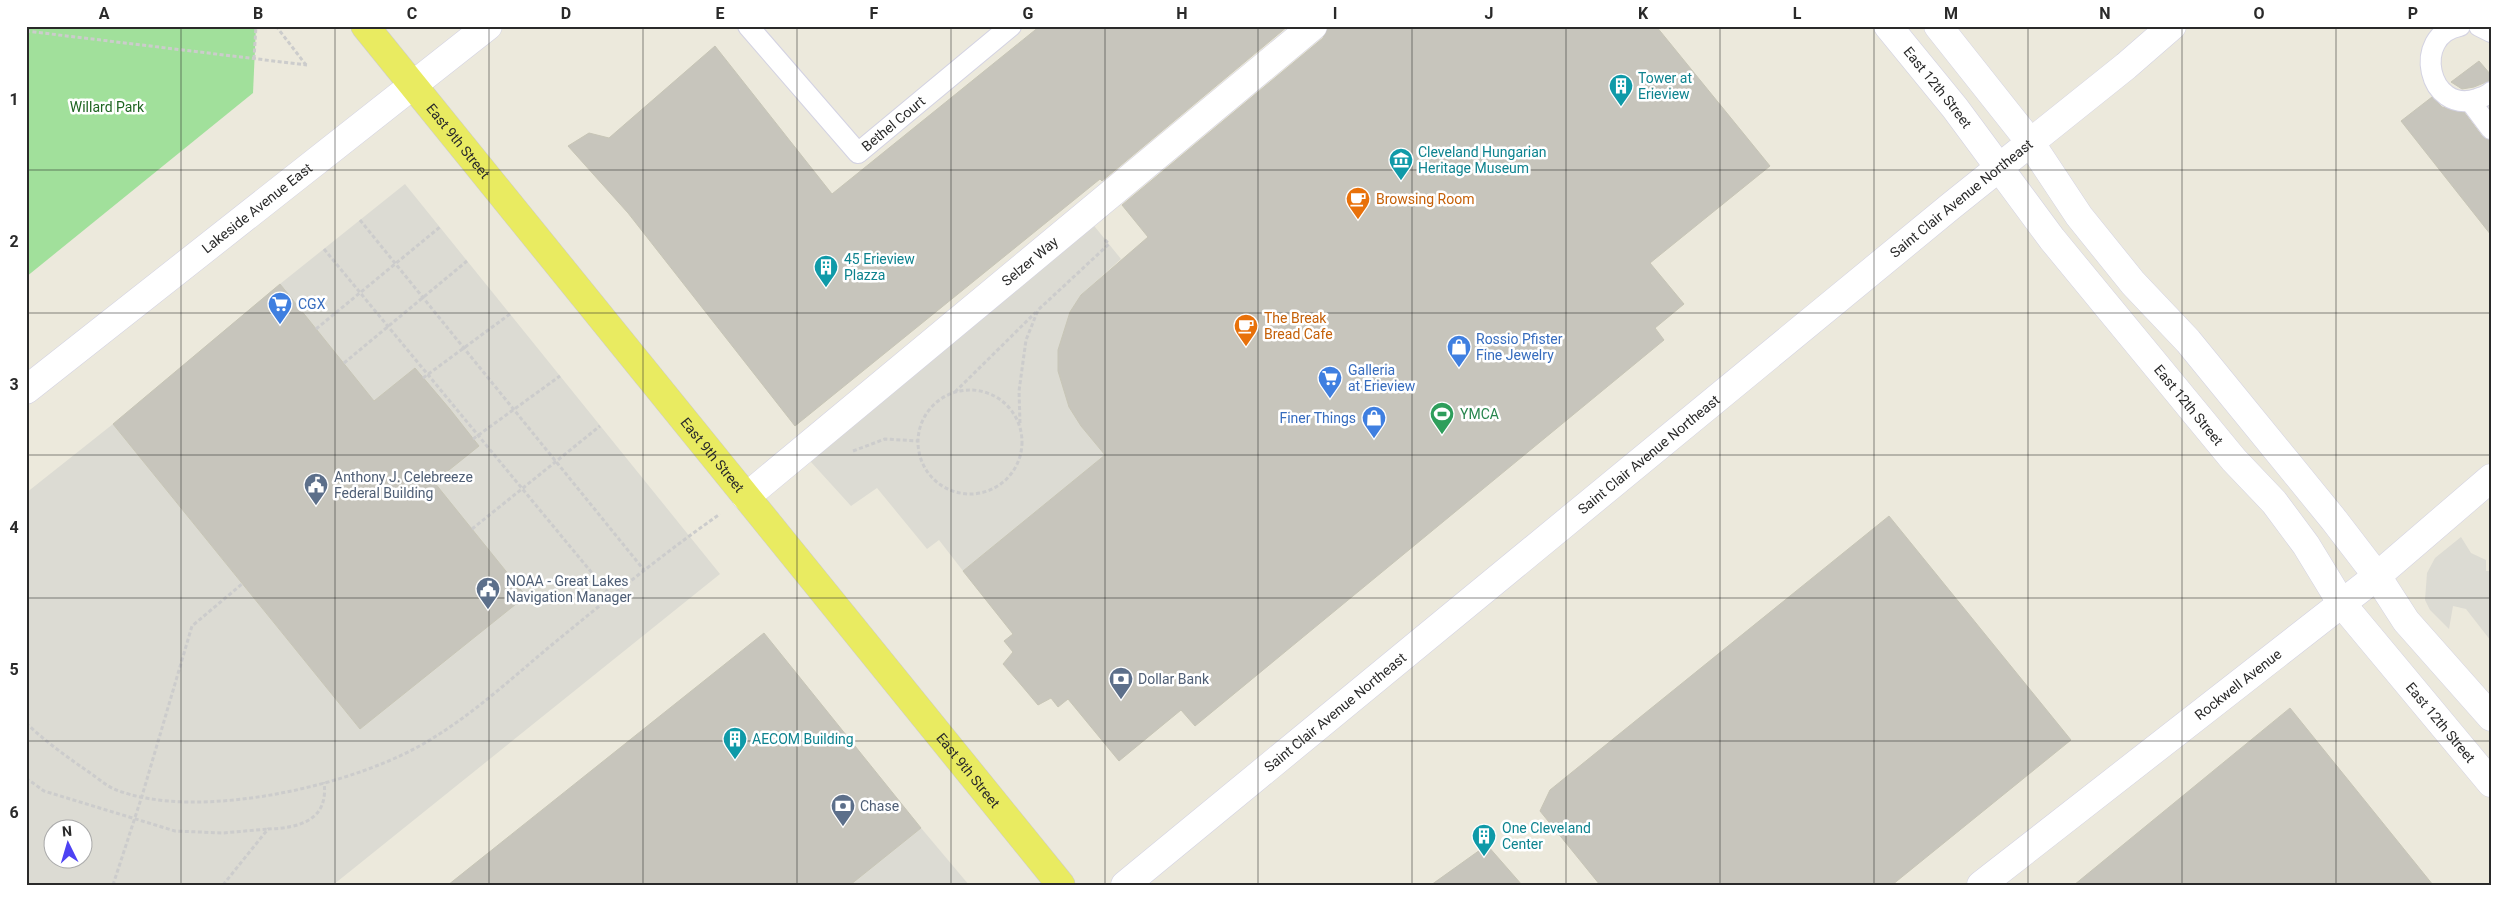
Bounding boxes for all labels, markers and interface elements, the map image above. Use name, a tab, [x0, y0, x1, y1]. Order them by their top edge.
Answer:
text: A	[99, 4, 110, 23]
text: B	[253, 4, 263, 23]
text: C	[407, 4, 417, 23]
text: D	[561, 4, 571, 23]
text: E	[716, 4, 725, 23]
text: F	[870, 4, 879, 23]
text: G	[1023, 4, 1034, 23]
text: H	[1176, 4, 1188, 23]
text: I	[1333, 4, 1337, 23]
text: J	[1485, 4, 1493, 23]
text: K	[1638, 4, 1649, 23]
text: L	[1793, 4, 1802, 23]
text: M	[1944, 4, 1958, 23]
text: N	[2099, 4, 2111, 23]
text: O	[2253, 4, 2265, 23]
text: P	[2408, 4, 2418, 23]
street label: East 12th Street	[1900, 44, 1975, 131]
place label: Tower at Erieview	[1638, 70, 1692, 102]
building icon: Tower at Erieview	[1608, 73, 1634, 107]
text: 1	[9, 90, 19, 109]
street label: Bethel Court	[859, 93, 929, 154]
park label: Willard Park	[70, 99, 145, 115]
street label: East 9th Street	[423, 100, 493, 182]
street label: Saint Clair Avenue Northeast	[1887, 136, 2036, 261]
place label: Cleveland Hungarian Heritage Museum	[1418, 144, 1547, 176]
museum icon: Cleveland Hungarian Heritage Museum	[1388, 147, 1414, 181]
street label: Lakeside Avenue East	[199, 160, 316, 256]
cafe icon: Browsing Room	[1345, 186, 1371, 220]
place label: Browsing Room	[1376, 191, 1474, 207]
text: 2	[9, 232, 19, 251]
street label: Selzer Way	[999, 233, 1061, 289]
place label: 45 Erieview Plazza	[844, 251, 915, 283]
building icon: 45 Erieview Plazza	[813, 254, 839, 288]
supermarket icon: CGX	[267, 291, 293, 325]
place label: CGX	[298, 296, 326, 312]
place label: The Break Bread Cafe	[1264, 310, 1333, 342]
cafe icon: The Break Bread Cafe	[1233, 313, 1259, 347]
place label: Rossio Pfister Fine Jewelry	[1476, 331, 1563, 363]
shop icon: Rossio Pfister Fine Jewelry	[1446, 334, 1472, 368]
place label: Galleria at Erieview	[1348, 362, 1416, 394]
street label: East 12th Street	[2151, 362, 2227, 449]
supermarket icon: Galleria at Erieview	[1317, 365, 1343, 399]
text: 3	[9, 375, 19, 394]
street label: Saint Clair Avenue Northeast	[1575, 391, 1723, 517]
sports icon: YMCA	[1429, 401, 1455, 435]
shop icon: Finer Things	[1361, 405, 1387, 439]
place label: YMCA	[1460, 406, 1499, 422]
place label: Finer Things	[1279, 410, 1356, 426]
street label: East 9th Street	[677, 414, 748, 496]
place label: Anthony J. Celebreeze Federal Building	[334, 469, 473, 501]
public building icon: Anthony J. Celebreeze Federal Building	[303, 472, 329, 506]
text: 4	[9, 518, 19, 537]
place label: NOAA - Great Lakes Navigation Manager	[506, 573, 632, 605]
public building icon: NOAA - Great Lakes Navigation Manager	[475, 576, 501, 610]
street label: Rockwell Avenue	[2192, 646, 2284, 723]
street label: Saint Clair Avenue Northeast	[1261, 649, 1409, 775]
text: 5	[9, 660, 19, 679]
bank icon: Dollar Bank	[1108, 666, 1134, 700]
place label: Dollar Bank	[1138, 671, 1210, 687]
street label: East 12th Street	[2403, 679, 2479, 766]
building icon: AECOM Building	[722, 726, 748, 760]
street label: East 9th Street	[933, 730, 1003, 811]
place label: AECOM Building	[752, 731, 854, 747]
bank icon: Chase	[830, 793, 856, 827]
place label: Chase	[860, 798, 899, 814]
text: 6	[9, 803, 19, 822]
north arrow	[42, 818, 92, 868]
place label: One Cleveland Center	[1502, 820, 1591, 852]
text: N	[61, 823, 72, 839]
building icon: One Cleveland Center	[1471, 823, 1497, 857]

